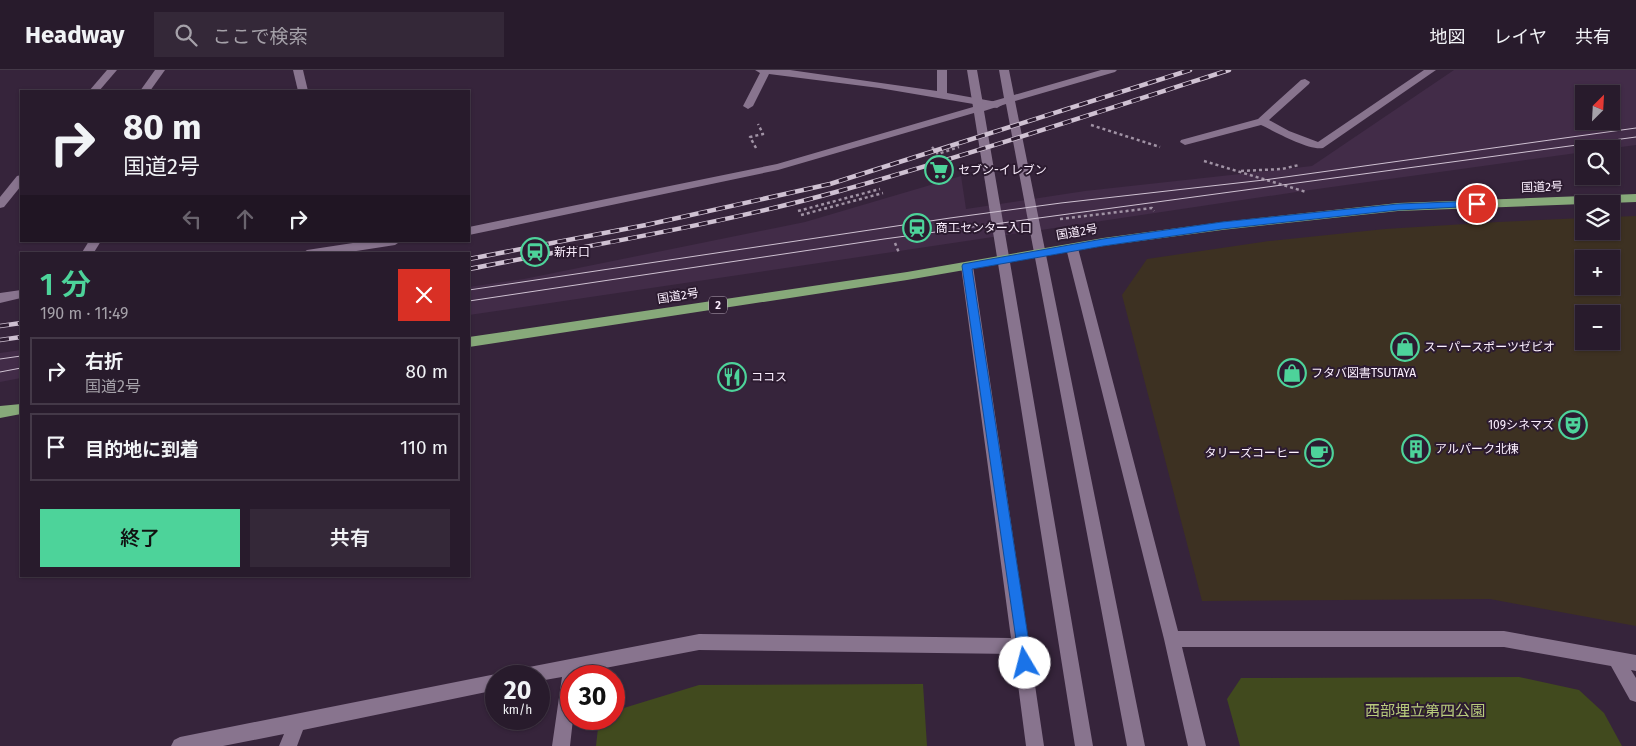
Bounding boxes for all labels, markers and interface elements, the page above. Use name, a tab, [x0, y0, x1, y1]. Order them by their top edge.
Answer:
search box	[154, 12, 504, 57]
text: Headway	[25, 21, 124, 49]
icon: search	[172, 21, 200, 49]
text: ここで検索	[212, 25, 307, 48]
text: 地図	[1430, 26, 1466, 48]
text: レイヤ	[1494, 26, 1547, 48]
text: 共有	[1575, 26, 1611, 48]
north arrow	[1575, 85, 1620, 130]
map controls	[1575, 85, 1620, 350]
text: 80 m	[123, 106, 202, 148]
icon: right	[40, 110, 105, 175]
button: search	[1575, 140, 1620, 185]
text: 国道2号	[123, 153, 200, 180]
supermarket icon: セブン-イレブン	[924, 155, 954, 185]
place label: セブン-イレブン	[958, 163, 1047, 177]
street label: 国道2号	[1521, 179, 1563, 195]
pin	[1456, 183, 1498, 225]
icon: arrive	[1463, 190, 1491, 218]
button: layers	[1575, 195, 1620, 240]
icon: left	[178, 205, 206, 233]
icon: ahead	[231, 205, 259, 233]
icon: right	[284, 205, 312, 233]
station icon: 商工センター入口	[902, 213, 932, 243]
place label: 商工センター入口	[936, 221, 1032, 235]
street label: 国道2号	[1055, 221, 1099, 243]
station icon: 新井口	[520, 237, 550, 267]
place label: 新井口	[554, 245, 590, 259]
button: +	[1575, 250, 1620, 295]
text: 1 分	[40, 267, 91, 303]
button: close	[398, 269, 450, 321]
street label: 国道2号	[656, 286, 700, 306]
road number: 2	[709, 296, 727, 314]
text: 190 m · 11:49	[40, 304, 129, 323]
button: −	[1575, 305, 1620, 350]
shop icon: スーパースポーツゼビオ	[1390, 332, 1420, 362]
place label: スーパースポーツゼビオ	[1424, 340, 1555, 354]
text: 右折	[85, 350, 123, 373]
icon: right	[42, 357, 70, 385]
shop icon: フタバ図書TSUTAYA	[1277, 358, 1307, 388]
text: 80 m	[406, 360, 448, 383]
restaurant icon: ココス	[717, 362, 747, 392]
place label: フタバ図書TSUTAYA	[1311, 366, 1416, 380]
place label: ココス	[751, 370, 787, 384]
text: 国道2号	[85, 377, 141, 396]
theatre icon: 109シネマズ	[1558, 410, 1588, 440]
place label: 109シネマズ	[1488, 418, 1554, 432]
icon: arrive	[42, 433, 70, 461]
building icon: アルパーク北棟	[1401, 434, 1431, 464]
text: 110 m	[400, 436, 448, 459]
text: 目的地に到着	[85, 438, 199, 461]
cafe icon: タリーズコーヒー	[1304, 438, 1334, 468]
place label: アルパーク北棟	[1435, 442, 1519, 456]
place label: タリーズコーヒー	[1205, 446, 1300, 460]
button: 終了	[40, 509, 240, 567]
button: 共有	[250, 509, 450, 567]
position arrow	[998, 636, 1050, 688]
speed limit sign: 30	[560, 665, 625, 730]
text: 20	[504, 676, 531, 706]
park label: 西部埋立第四公園	[1365, 702, 1485, 720]
text: km/h	[503, 703, 532, 717]

